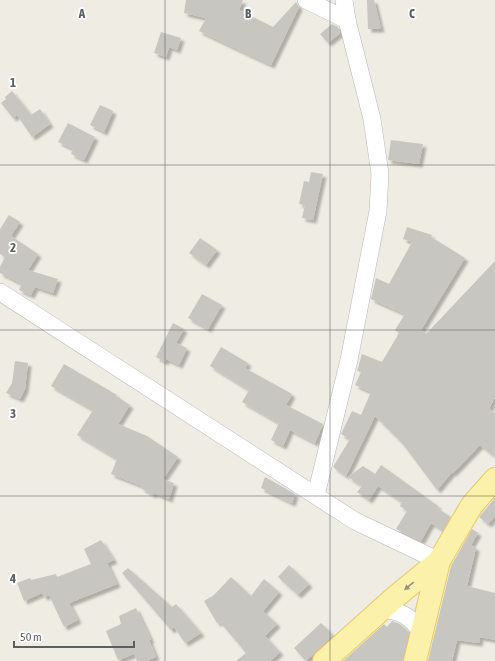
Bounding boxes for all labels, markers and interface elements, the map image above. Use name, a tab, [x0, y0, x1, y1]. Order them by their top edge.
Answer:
text: A	[78, 6, 86, 21]
text: B	[245, 6, 252, 21]
text: C	[409, 6, 415, 21]
text: 1	[10, 75, 16, 90]
text: 2	[10, 240, 16, 255]
text: 3	[10, 406, 16, 421]
text: 4	[9, 571, 16, 586]
one-way arrow	[403, 581, 414, 590]
scale bar	[14, 623, 134, 649]
text: 50 m	[20, 630, 42, 644]

